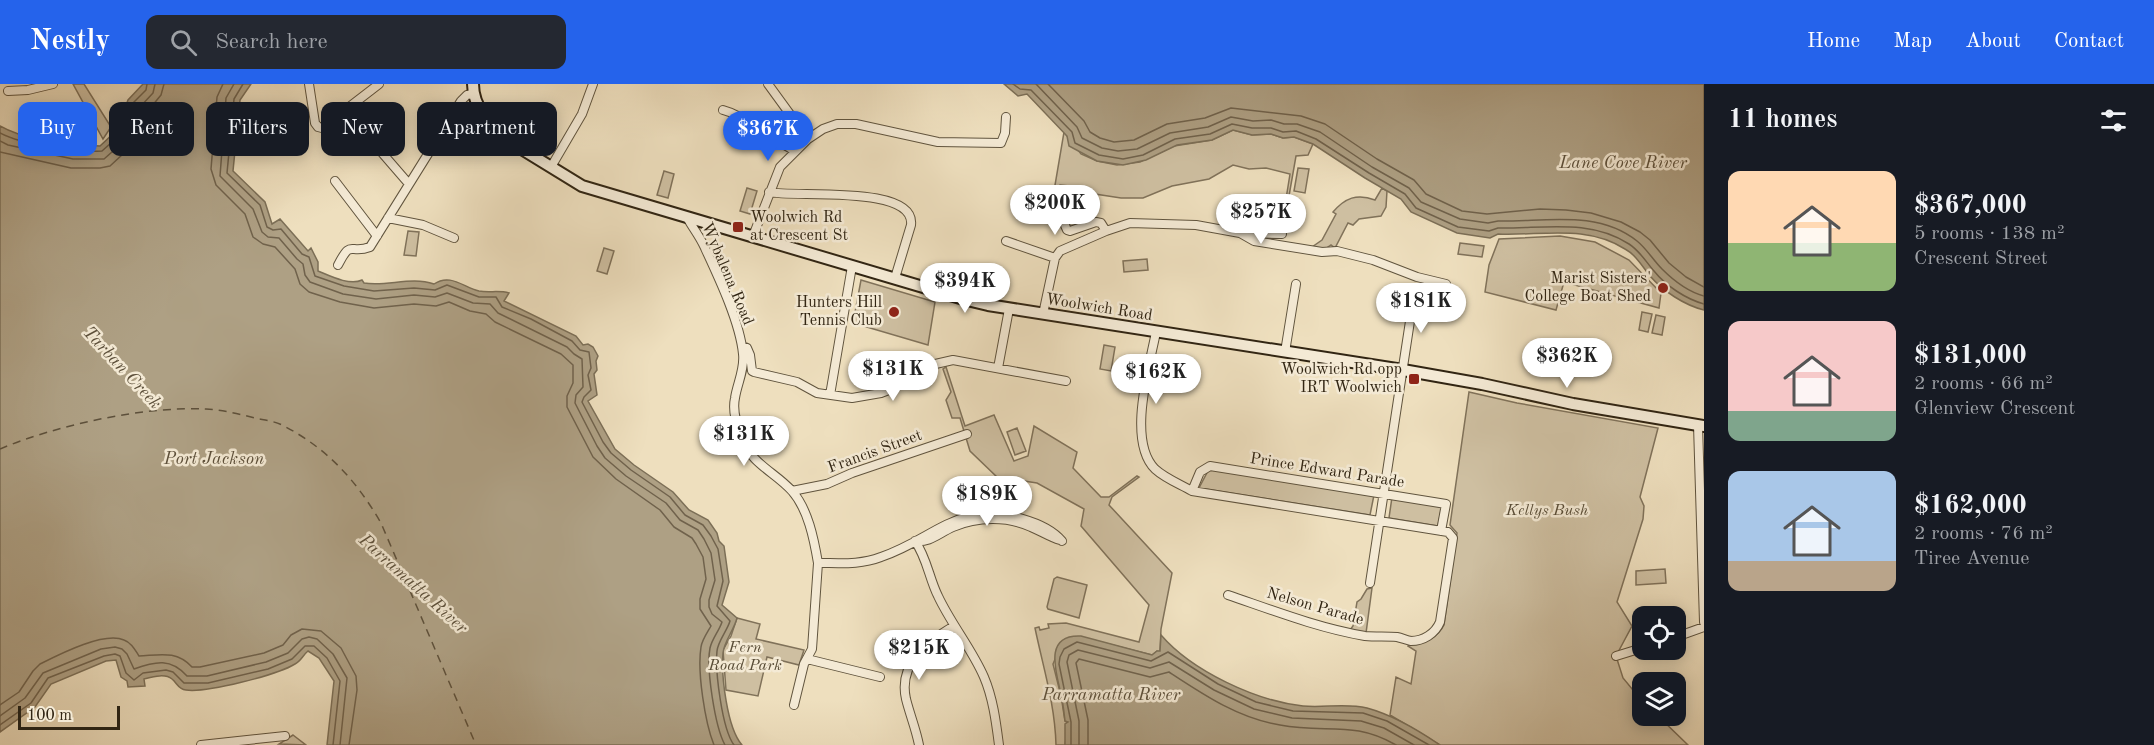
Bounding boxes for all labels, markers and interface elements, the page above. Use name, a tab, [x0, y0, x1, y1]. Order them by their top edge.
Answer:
search box	[146, 15, 566, 69]
icon: search	[167, 26, 200, 59]
text: Nestly	[30, 28, 110, 56]
text: Search here	[215, 31, 328, 53]
text: Home	[1807, 31, 1860, 52]
text: Map	[1893, 31, 1932, 52]
text: About	[1965, 31, 2021, 52]
text: Contact	[2054, 31, 2124, 52]
chip: Buy	[18, 102, 97, 156]
chip: Rent	[109, 102, 194, 156]
chip: Filters	[206, 102, 309, 156]
chip: New	[321, 102, 405, 156]
chip: Apartment	[417, 102, 557, 156]
icon: filters	[2097, 104, 2130, 137]
text: 11 homes	[1728, 107, 1837, 133]
pin: $367K	[726, 111, 810, 162]
text: $367K	[737, 120, 799, 140]
water label: Lane Cove River	[1558, 154, 1688, 172]
pin: $200K	[1013, 185, 1097, 236]
text: $367,000	[1914, 193, 2027, 219]
text: $200K	[1024, 194, 1086, 214]
pin: $257K	[1219, 194, 1303, 245]
icon: home	[1776, 195, 1848, 267]
text: $257K	[1230, 203, 1292, 223]
place label: Woolwich Rd at Crescent St	[750, 210, 849, 244]
street label: Wybalena Road	[698, 220, 756, 328]
marker: Woolwich Rd at Crescent St	[731, 220, 745, 234]
text: 5 rooms · 138 m²	[1914, 224, 2064, 244]
text: Crescent Street	[1914, 249, 2048, 269]
pin: $394K	[923, 263, 1007, 314]
place label: Marist Sisters' College Boat Shed	[1525, 271, 1651, 305]
text: $394K	[934, 272, 996, 292]
marker: Marist Sisters' College Boat Shed	[1656, 281, 1670, 295]
pin: $181K	[1379, 283, 1463, 334]
street label: Woolwich Road	[1044, 292, 1154, 324]
text: $181K	[1390, 292, 1452, 312]
place label: Hunters Hill Tennis Club	[796, 295, 882, 329]
marker: Hunters Hill Tennis Club	[887, 305, 901, 319]
water label: Tarban Creek	[79, 323, 165, 413]
pin: $362K	[1525, 338, 1609, 389]
text: $131,000	[1914, 343, 2027, 369]
icon: home	[1776, 345, 1848, 417]
text: $362K	[1536, 347, 1598, 367]
pin: $131K	[851, 351, 935, 402]
pin: $162K	[1114, 354, 1198, 405]
text: $131K	[862, 360, 924, 380]
place label: Woolwich Rd opp IRT Woolwich	[1281, 362, 1402, 396]
text: $162K	[1125, 363, 1187, 383]
marker: Woolwich Rd opp IRT Woolwich	[1407, 372, 1421, 386]
text: 2 rooms · 66 m²	[1914, 374, 2053, 394]
text: Glenview Crescent	[1914, 399, 2075, 419]
pin: $131K	[702, 416, 786, 467]
text: $131K	[713, 425, 775, 445]
street label: Francis Street	[826, 427, 925, 476]
water label: Port Jackson	[163, 450, 264, 468]
street label: Prince Edward Parade	[1249, 451, 1405, 491]
pin: $189K	[945, 476, 1029, 527]
text: $189K	[956, 485, 1018, 505]
text: $162,000	[1914, 493, 2027, 519]
icon: home	[1776, 495, 1848, 567]
park label: Kellys Bush	[1505, 503, 1588, 519]
text: 2 rooms · 76 m²	[1914, 524, 2053, 544]
water label: Parramatta River	[355, 530, 471, 638]
text: Tiree Avenue	[1914, 549, 2029, 569]
street label: Nelson Parade	[1265, 585, 1365, 629]
map controls	[1632, 606, 1686, 726]
button: locate	[1632, 606, 1686, 660]
pin: $215K	[877, 630, 961, 681]
text: $215K	[888, 639, 950, 659]
park label: Fern Road Park	[707, 640, 782, 674]
button: layers	[1632, 672, 1686, 726]
water label: Parramatta River	[1041, 686, 1182, 704]
scale bar	[18, 703, 120, 730]
text: 100 m	[27, 708, 72, 724]

